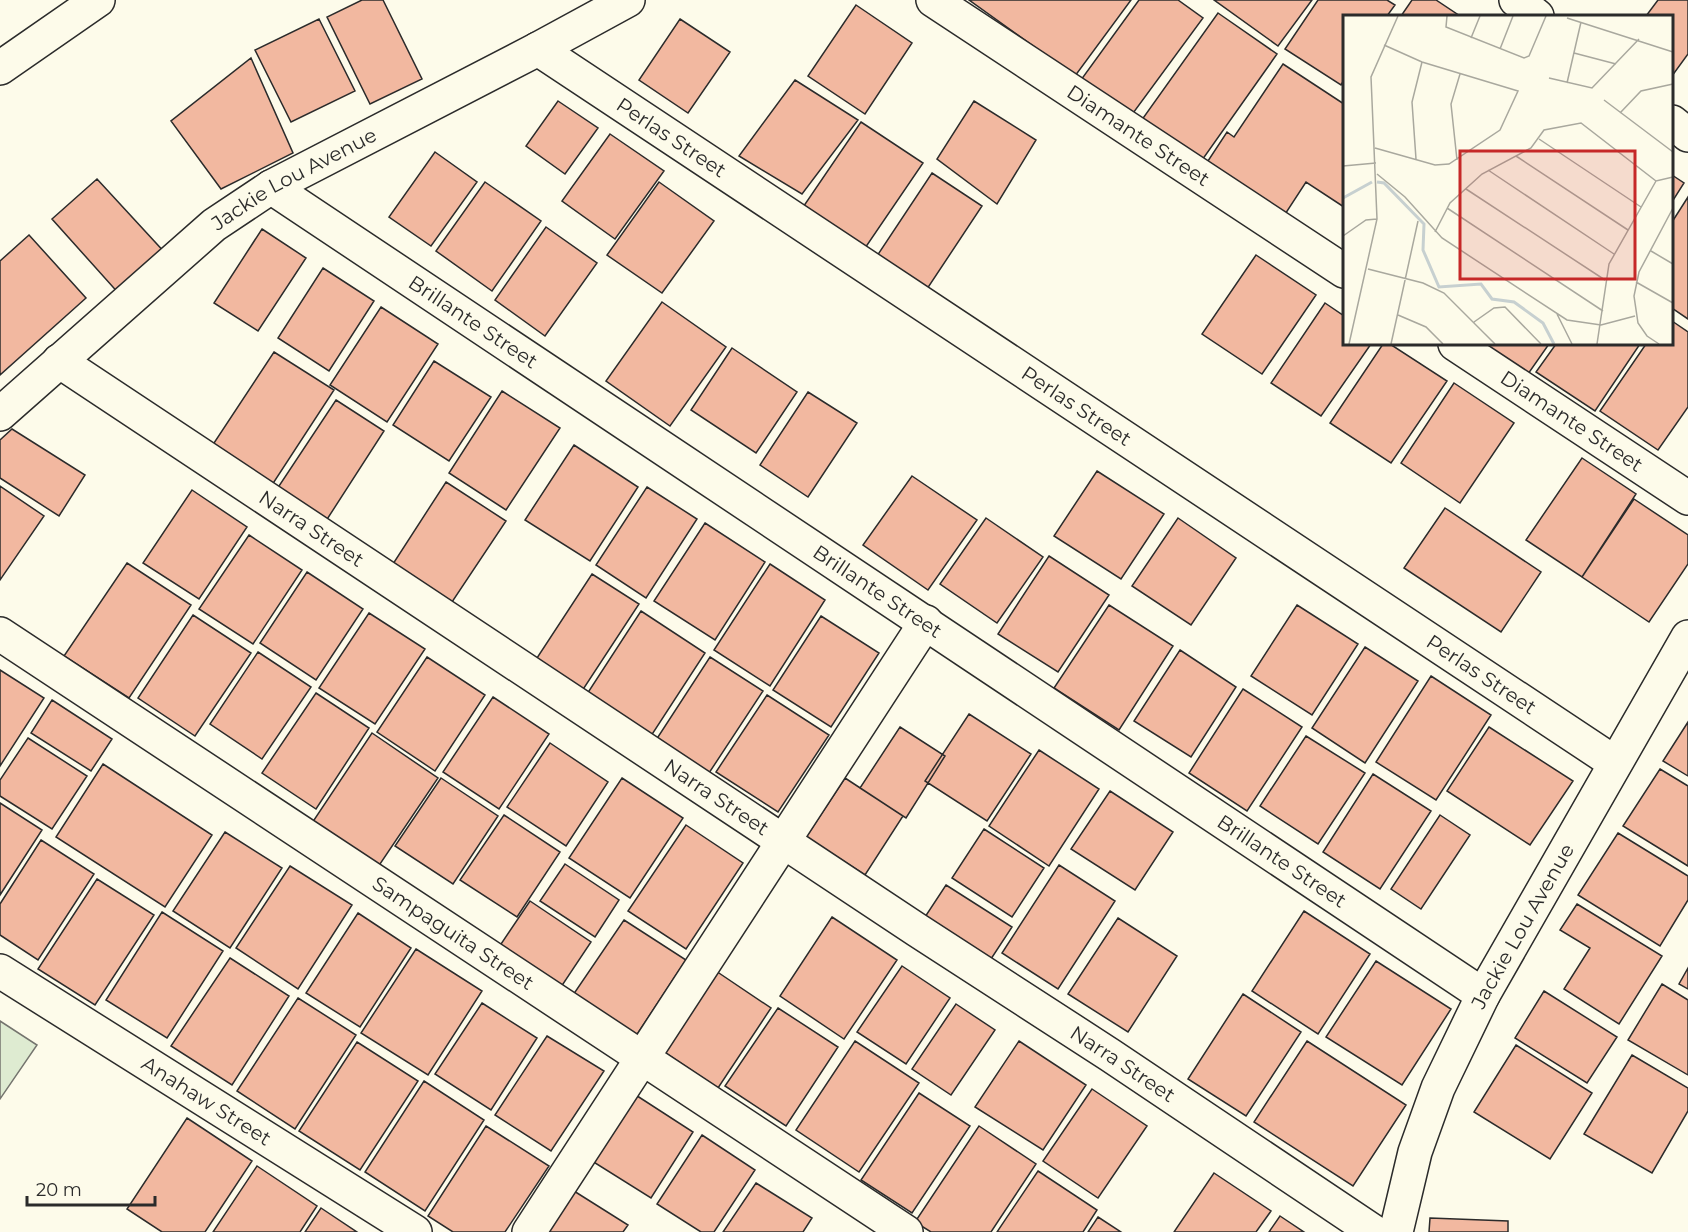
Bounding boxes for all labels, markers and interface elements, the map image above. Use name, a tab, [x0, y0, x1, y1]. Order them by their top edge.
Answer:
inset map	[1343, 15, 1673, 345]
street label: Diamante Street	[1063, 80, 1214, 191]
street label: Perlas Street	[612, 92, 731, 182]
street label: Jackie Lou Avenue	[206, 123, 380, 236]
street label: Brillante Street	[404, 270, 542, 373]
street label: Perlas Street	[1017, 361, 1136, 451]
street label: Diamante Street	[1496, 365, 1648, 477]
street label: Narra Street	[255, 485, 368, 572]
street label: Brillante Street	[808, 540, 947, 643]
street label: Perlas Street	[1422, 629, 1541, 720]
street label: Narra Street	[660, 754, 773, 840]
street label: Brillante Street	[1213, 809, 1351, 913]
street label: Jackie Lou Avenue	[1466, 839, 1579, 1013]
street label: Sampaguita Street	[368, 871, 538, 995]
street label: Narra Street	[1066, 1021, 1180, 1107]
street label: Anahaw Street	[137, 1051, 276, 1151]
scale bar	[27, 1169, 154, 1207]
text: 20 m	[36, 1179, 82, 1201]

